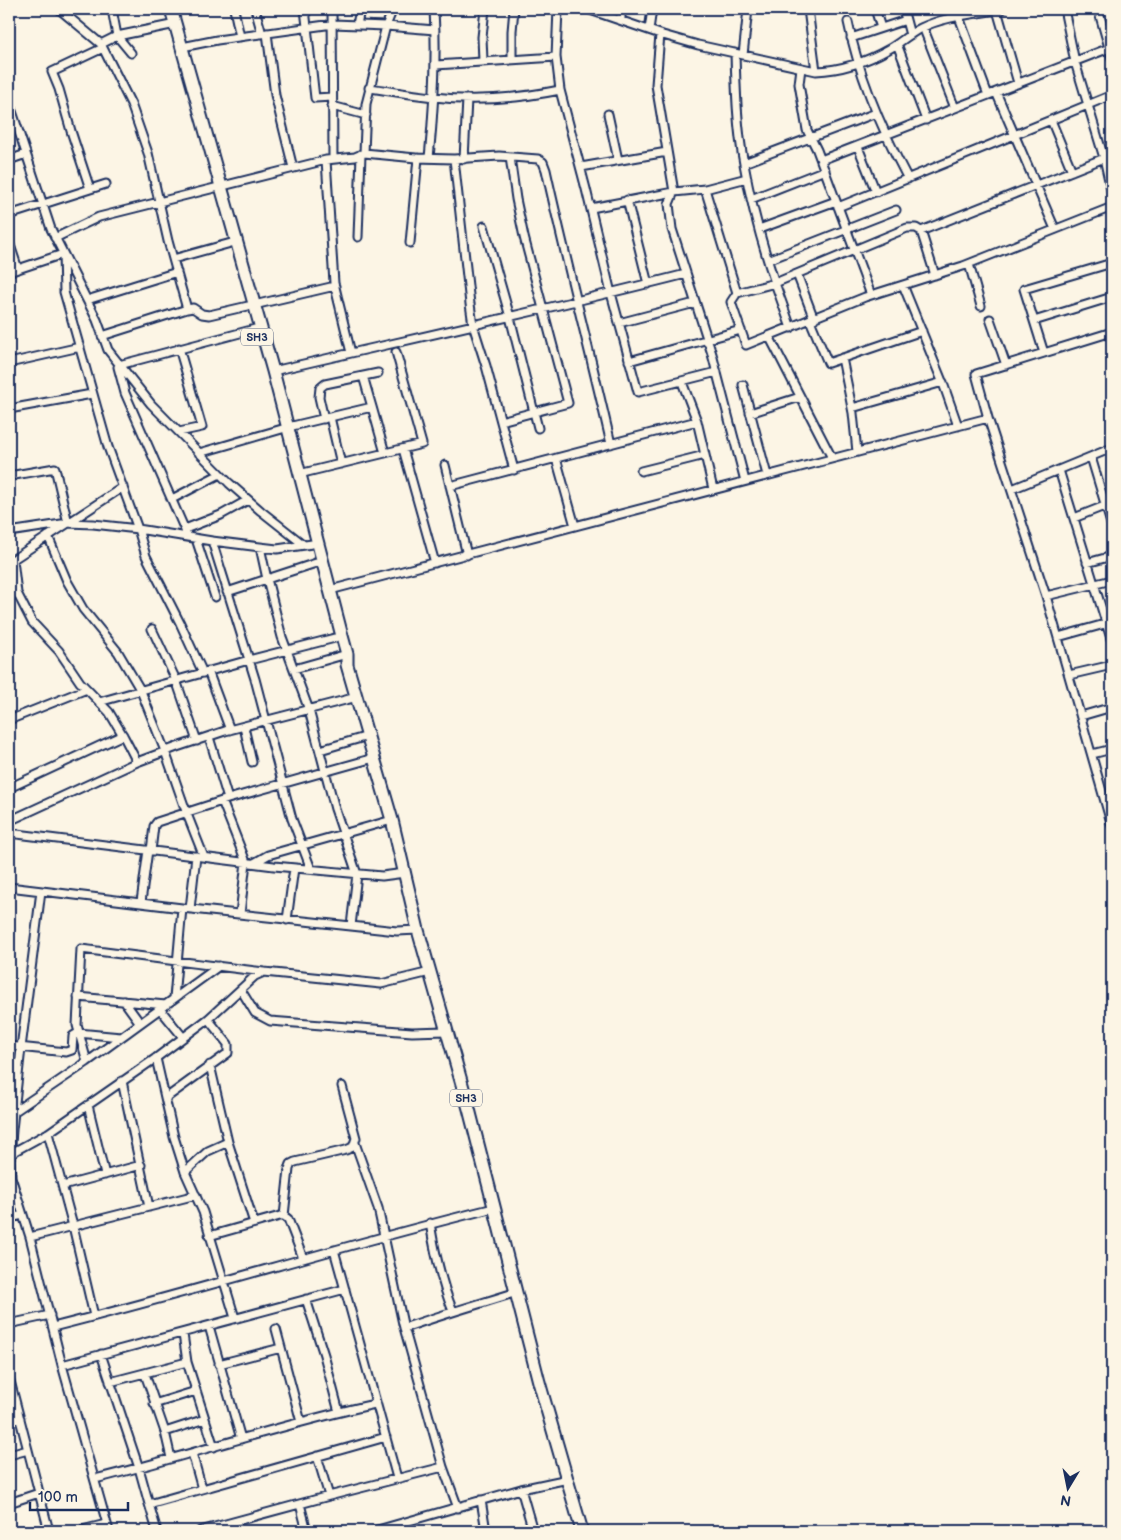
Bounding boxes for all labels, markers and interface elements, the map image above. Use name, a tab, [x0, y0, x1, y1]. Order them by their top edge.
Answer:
road number: SH3	[241, 328, 273, 346]
road number: SH3	[450, 1090, 482, 1106]
north arrow	[1044, 1462, 1094, 1512]
scale bar	[30, 1480, 128, 1512]
text: 100 m	[38, 1488, 78, 1507]
text: N	[1059, 1491, 1072, 1510]

